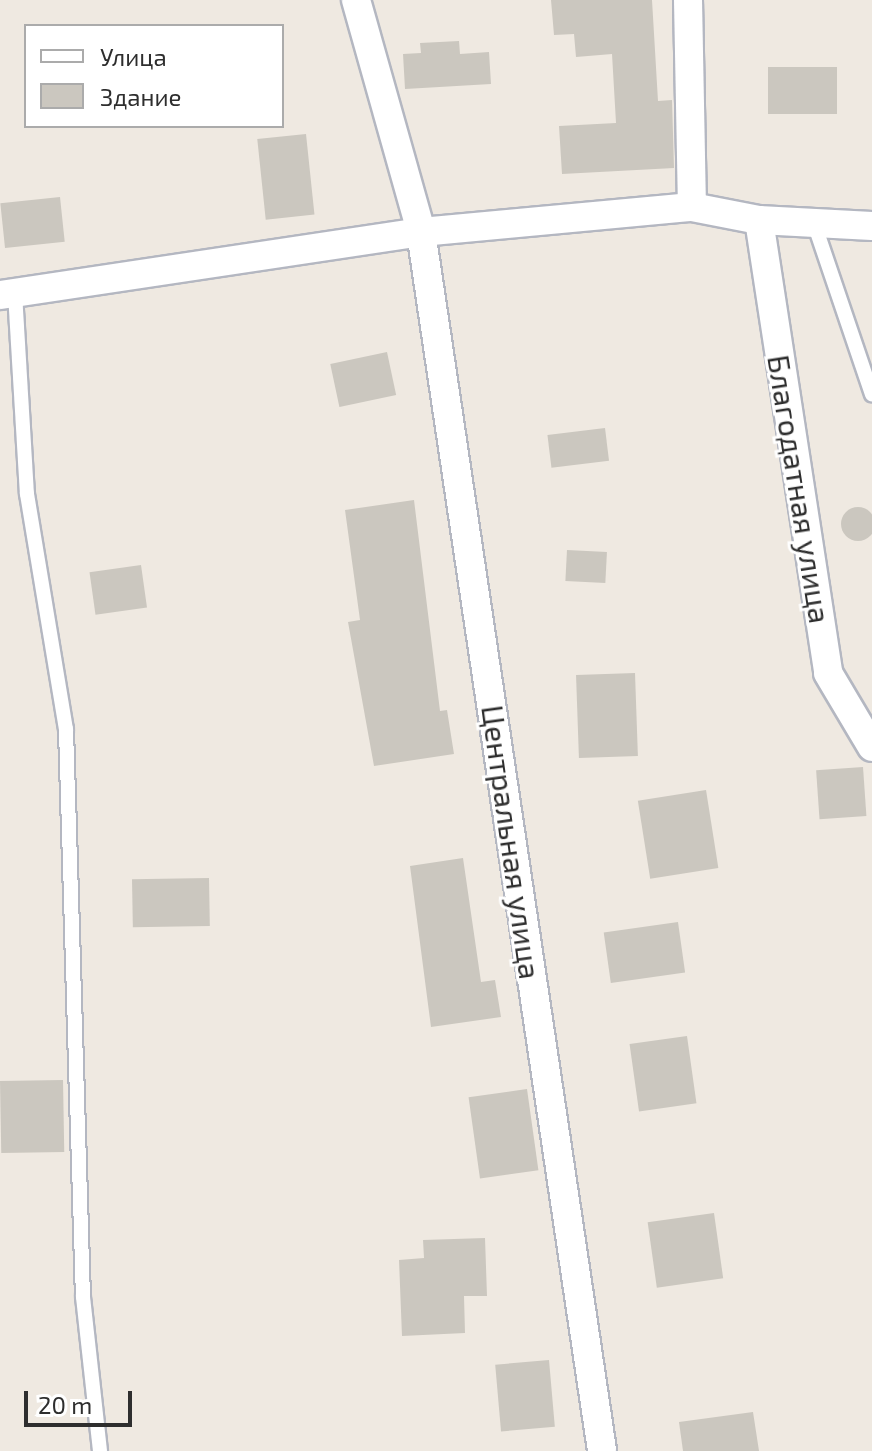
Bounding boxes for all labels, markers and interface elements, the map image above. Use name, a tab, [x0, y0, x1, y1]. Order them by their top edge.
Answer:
legend	[24, 24, 284, 128]
text: Улица	[100, 42, 167, 71]
text: Здание	[100, 82, 182, 111]
street label: Благодатная улица	[761, 352, 839, 626]
street label: Центральная улица	[475, 703, 549, 981]
scale bar	[28, 1375, 136, 1425]
text: 20 m	[38, 1390, 92, 1419]

